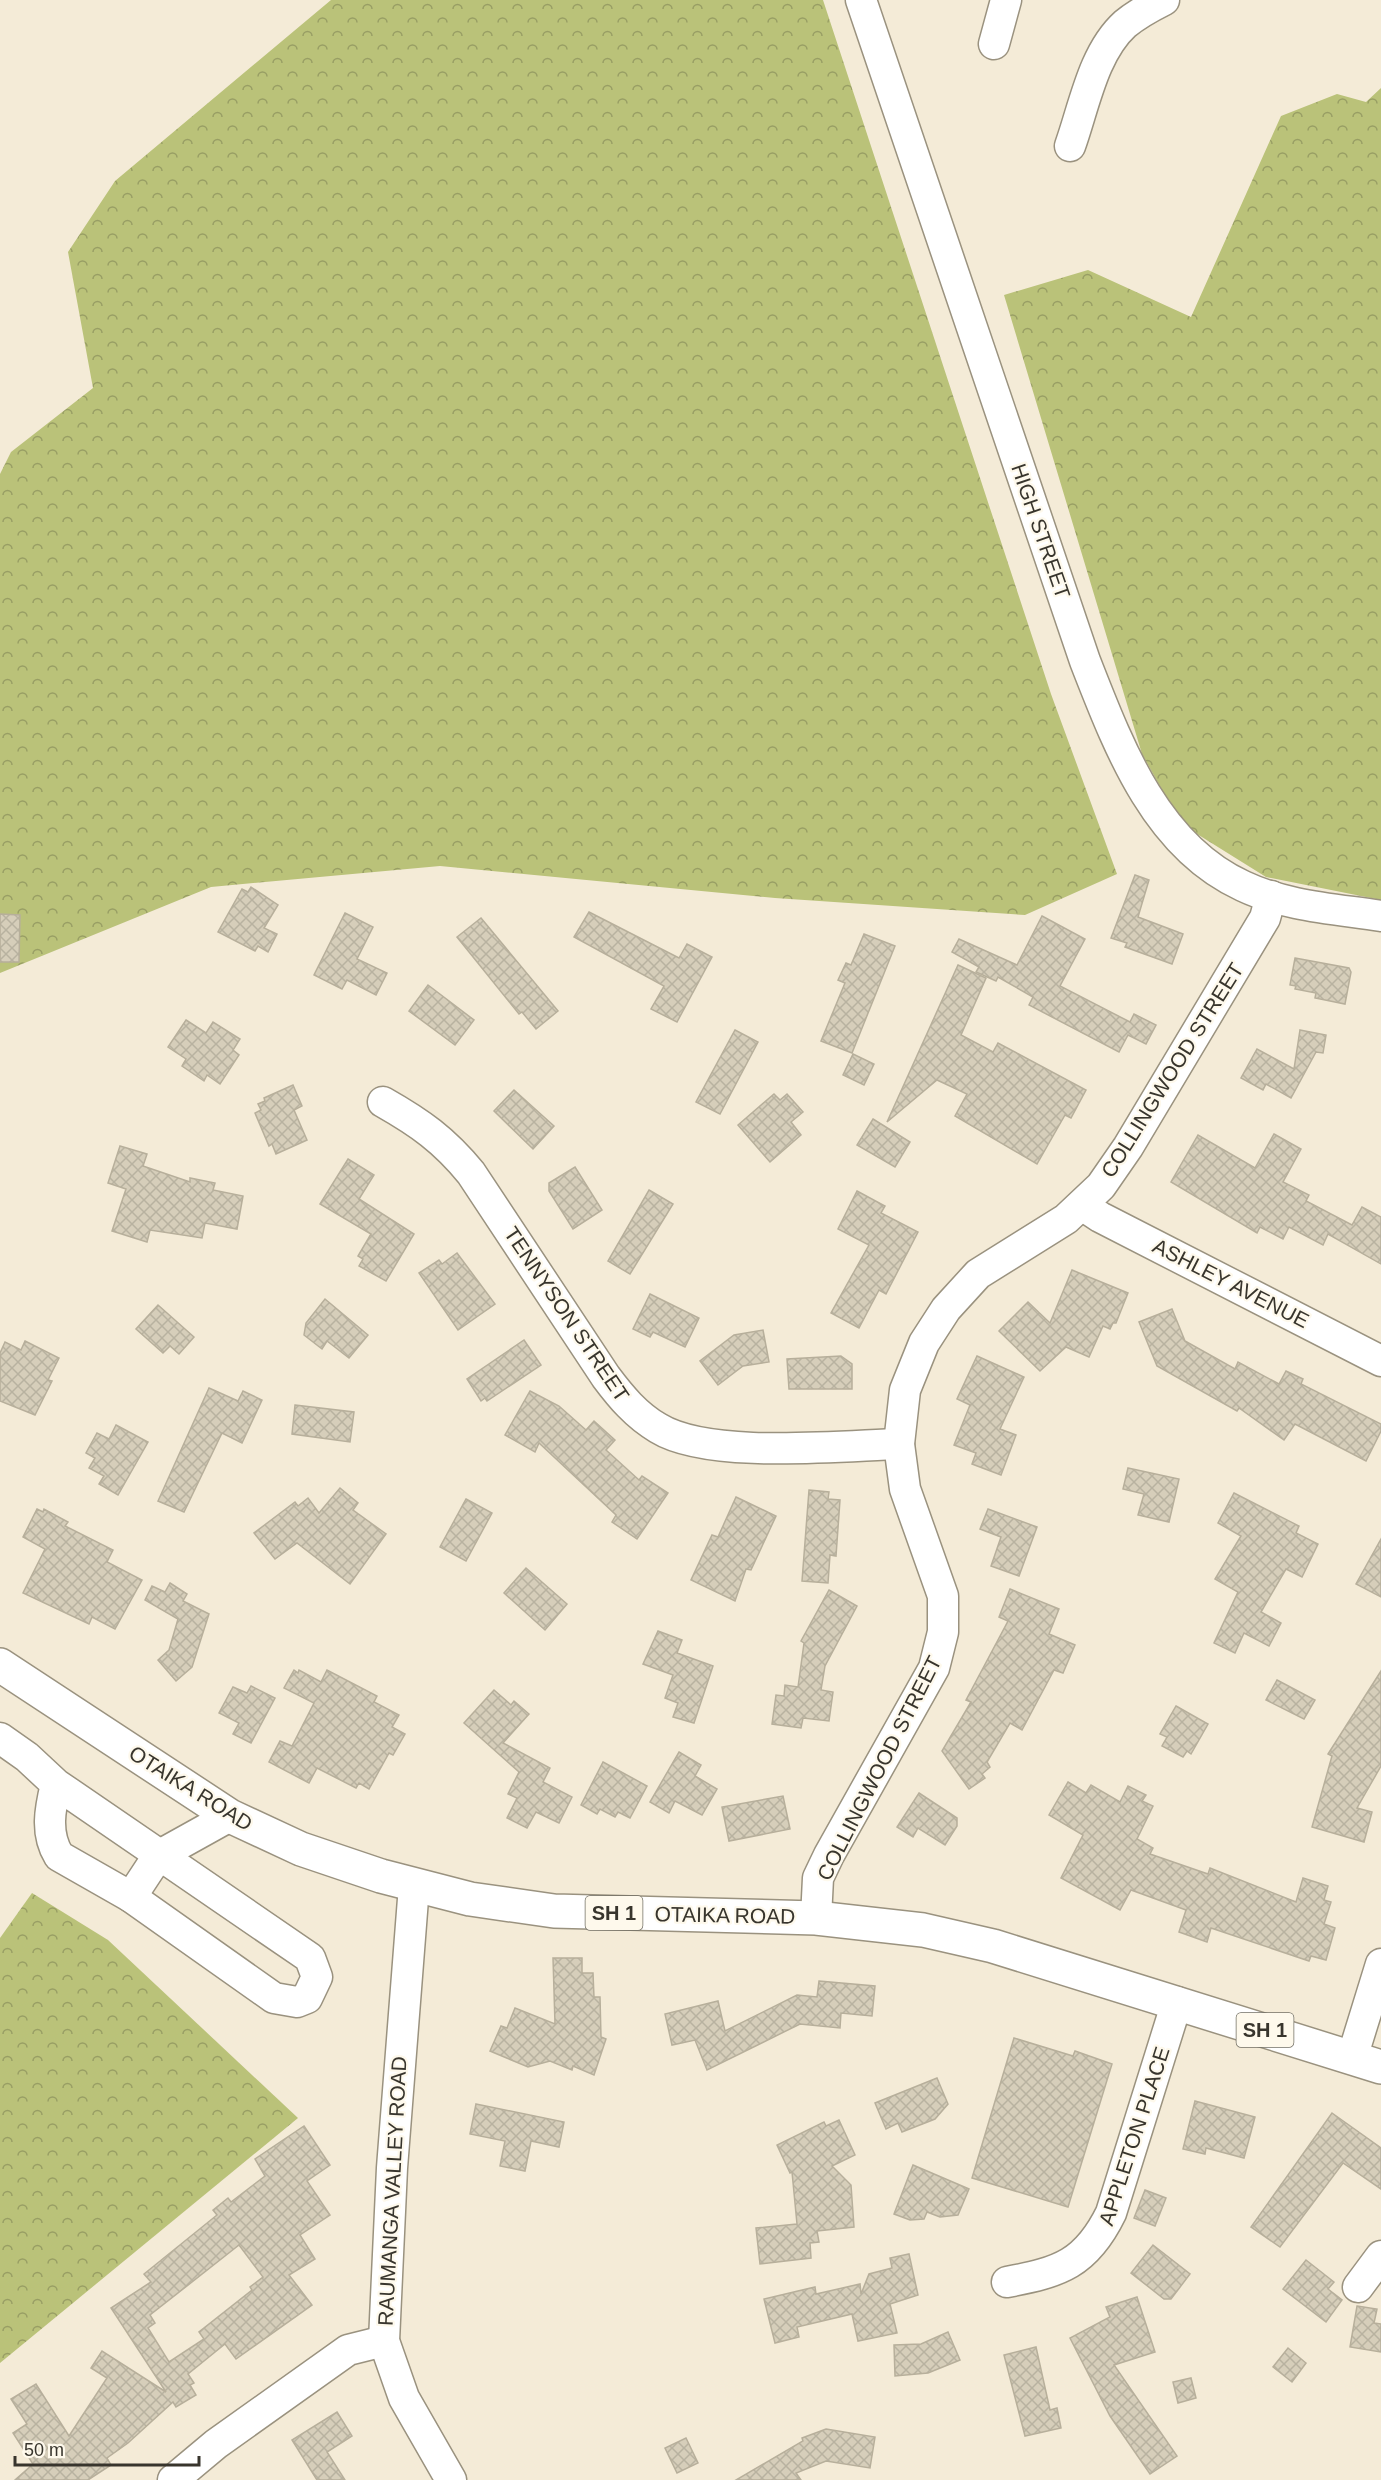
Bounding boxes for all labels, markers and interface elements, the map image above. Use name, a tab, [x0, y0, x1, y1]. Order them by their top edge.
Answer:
street label: HIGH STREET	[1007, 461, 1075, 602]
street label: COLLINGWOOD STREET	[1096, 958, 1248, 1181]
street label: TENNYSON STREET	[500, 1222, 634, 1406]
street label: ASHLEY AVENUE	[1149, 1234, 1313, 1332]
street label: COLLINGWOOD STREET	[812, 1652, 946, 1884]
street label: OTAIKA ROAD	[125, 1741, 257, 1835]
road number: SH 1	[586, 1896, 642, 1930]
street label: OTAIKA ROAD	[654, 1902, 796, 1928]
road number: SH 1	[1236, 2013, 1294, 2047]
street label: APPLETON PLACE	[1094, 2044, 1174, 2228]
street label: RAUMANGA VALLEY ROAD	[373, 2056, 411, 2326]
scale bar	[15, 2429, 200, 2467]
text: 50 m	[24, 2440, 64, 2460]

